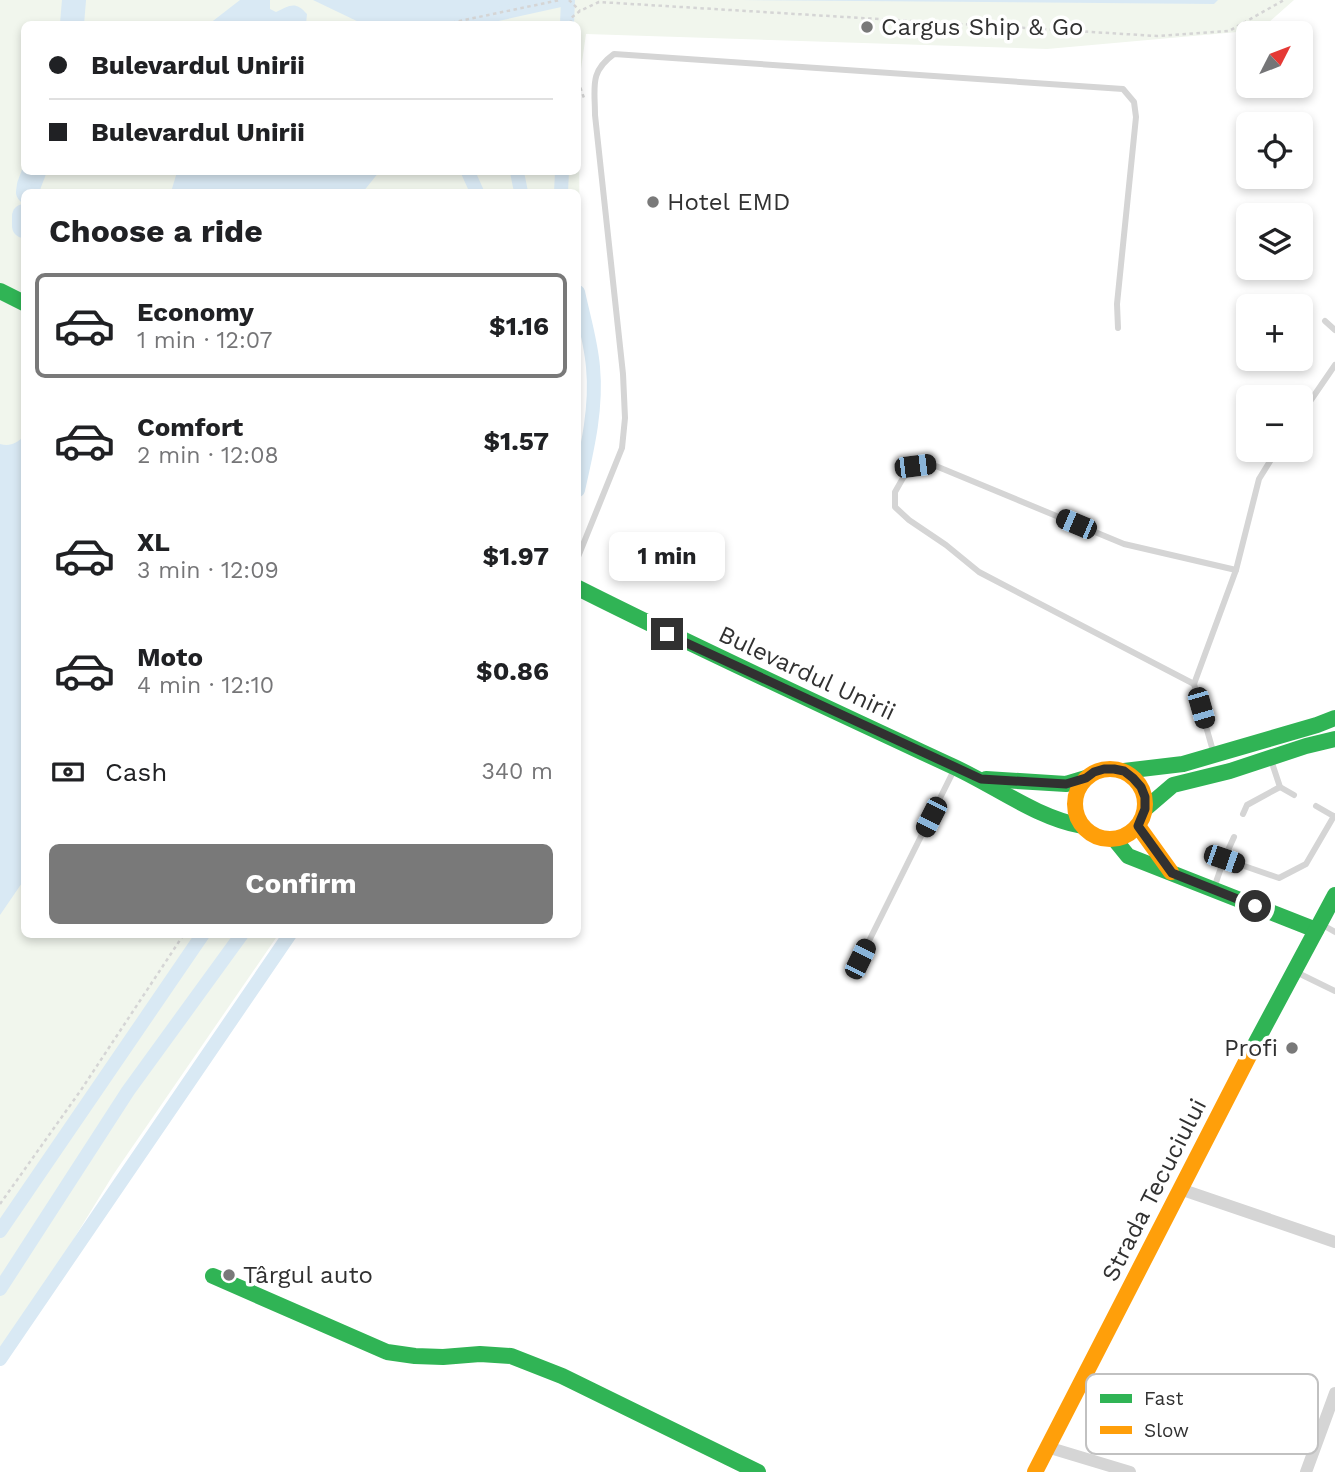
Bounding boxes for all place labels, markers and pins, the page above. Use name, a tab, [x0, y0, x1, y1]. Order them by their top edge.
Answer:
place label: Cargus Ship & Go	[881, 13, 1083, 41]
marker: Cargus Ship & Go	[859, 19, 875, 35]
place label: Hotel EMD	[667, 188, 790, 216]
marker: Hotel EMD	[645, 194, 661, 210]
place label: Profi	[1224, 1034, 1278, 1062]
marker: Profi	[1284, 1040, 1300, 1056]
place label: Târgul auto	[243, 1261, 373, 1289]
marker: Târgul auto	[221, 1267, 237, 1283]

